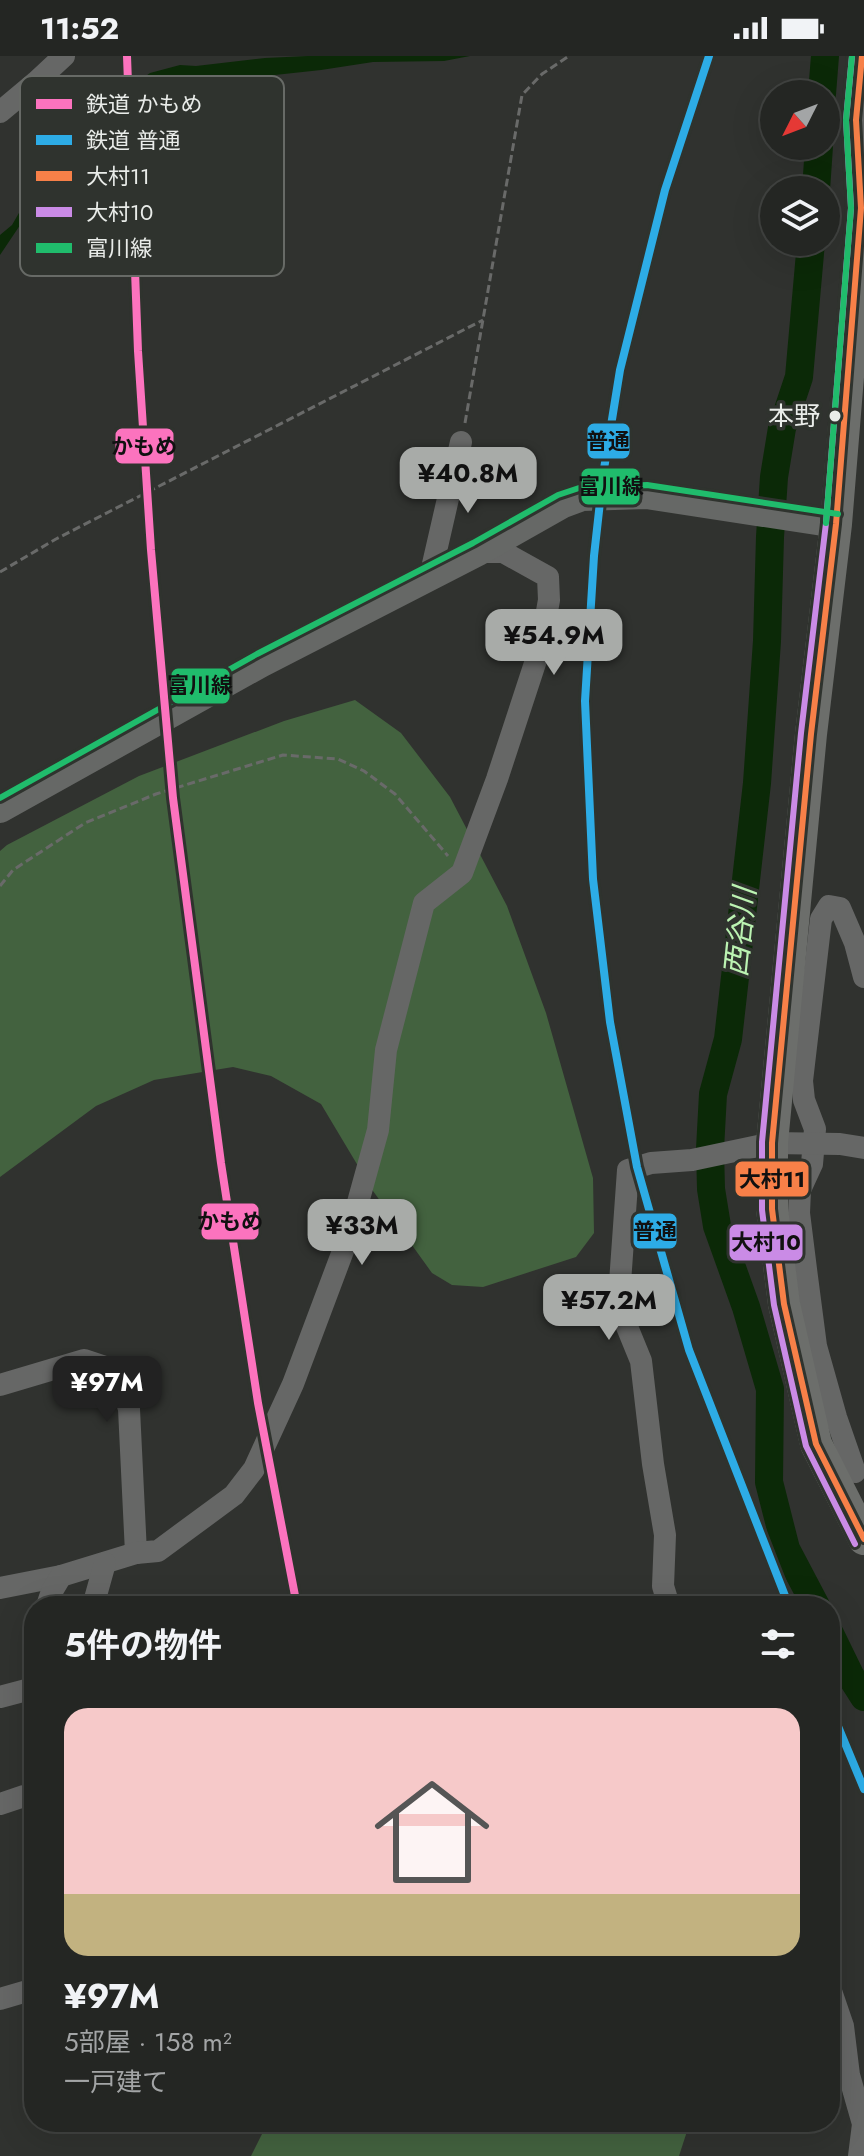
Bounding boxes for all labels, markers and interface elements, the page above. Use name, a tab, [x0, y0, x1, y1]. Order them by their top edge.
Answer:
text: 11:52	[40, 7, 119, 50]
legend	[20, 76, 284, 276]
north arrow	[760, 80, 840, 160]
map controls	[760, 80, 840, 256]
text: 鉄道 かもめ	[86, 88, 203, 120]
text: 鉄道 普通	[86, 124, 181, 156]
text: 大村11	[86, 160, 150, 192]
button: layers	[760, 176, 840, 256]
text: 大村10	[86, 196, 153, 228]
text: 富川線	[86, 232, 152, 264]
place label: 本野	[768, 397, 820, 435]
marker: 本野	[827, 408, 843, 424]
line badge: 普通	[586, 422, 631, 460]
text: 普通	[586, 425, 630, 457]
line badge: かもめ	[114, 427, 175, 465]
text: かもめ	[111, 430, 177, 462]
pin: ¥40.8M	[403, 447, 533, 515]
text: ¥40.8M	[418, 454, 518, 492]
line badge: 富川線	[580, 467, 641, 506]
text: 富川線	[578, 470, 644, 502]
pin: ¥54.9M	[489, 609, 619, 677]
text: ¥54.9M	[503, 616, 605, 654]
line badge: 富川線	[170, 667, 231, 705]
text: 富川線	[167, 669, 233, 701]
water label: 西谷川	[714, 882, 766, 979]
line badge: 大村11	[734, 1160, 810, 1198]
text: 大村11	[739, 1163, 805, 1195]
pin: ¥33M	[315, 1199, 409, 1267]
line badge: かもめ	[200, 1202, 260, 1241]
text: かもめ	[197, 1205, 263, 1237]
text: ¥33M	[326, 1206, 398, 1244]
line badge: 普通	[632, 1212, 678, 1250]
text: 普通	[633, 1215, 677, 1247]
line badge: 大村10	[728, 1223, 804, 1262]
text: 大村10	[731, 1226, 801, 1258]
pin: ¥57.2M	[544, 1274, 674, 1342]
text: ¥57.2M	[561, 1281, 657, 1319]
pin: ¥97M	[60, 1356, 154, 1424]
text: ¥97M	[71, 1363, 143, 1401]
text: 5件の物件	[64, 1621, 222, 1670]
icon: filters	[756, 1622, 800, 1666]
icon: home	[360, 1760, 504, 1904]
text: ¥97M	[64, 1972, 159, 2021]
text: 5部屋 · 158 m²	[64, 2023, 232, 2061]
text: 一戸建て	[64, 2063, 168, 2101]

